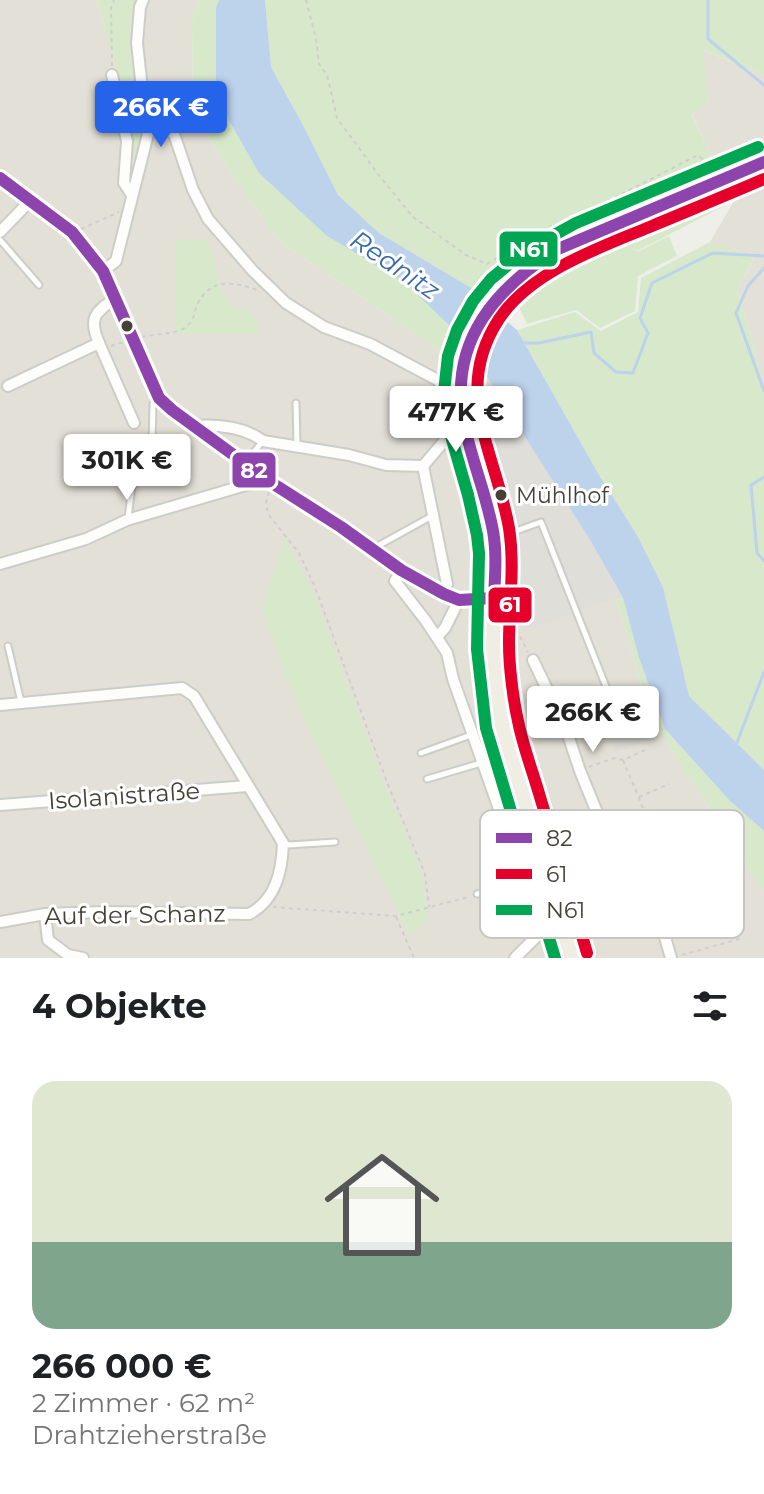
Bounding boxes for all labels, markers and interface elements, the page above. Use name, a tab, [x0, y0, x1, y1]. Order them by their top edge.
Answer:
pin: 266K €	[96, 81, 226, 149]
text: 266K €	[113, 91, 209, 123]
water label: Rednitz	[344, 224, 446, 307]
line badge: N61	[498, 230, 559, 268]
text: N61	[509, 236, 549, 263]
unlabelled marker	[119, 318, 135, 334]
pin: 477K €	[391, 386, 521, 454]
text: 477K €	[408, 396, 504, 428]
pin: 301K €	[62, 434, 192, 502]
text: 301K €	[82, 444, 172, 476]
line badge: 82	[231, 451, 277, 489]
text: 82	[240, 457, 268, 484]
place label: Mühlhof	[516, 482, 610, 509]
marker: Mühlhof	[493, 487, 509, 503]
line badge: 61	[487, 586, 533, 624]
text: 61	[499, 591, 521, 618]
pin: 266K €	[528, 686, 658, 754]
text: 266K €	[545, 696, 641, 728]
street label: Isolanistraße	[47, 776, 201, 815]
legend	[480, 810, 744, 938]
text: 82	[546, 825, 573, 852]
text: 61	[546, 861, 567, 888]
text: N61	[546, 897, 585, 924]
street label: Auf der Schanz	[44, 898, 226, 931]
icon: filters	[688, 984, 732, 1028]
text: 4 Objekte	[32, 985, 207, 1027]
icon: home	[310, 1133, 454, 1277]
text: 266 000 €	[32, 1345, 211, 1387]
text: 2 Zimmer · 62 m²	[32, 1387, 255, 1419]
text: Drahtzieherstraße	[32, 1419, 267, 1451]

